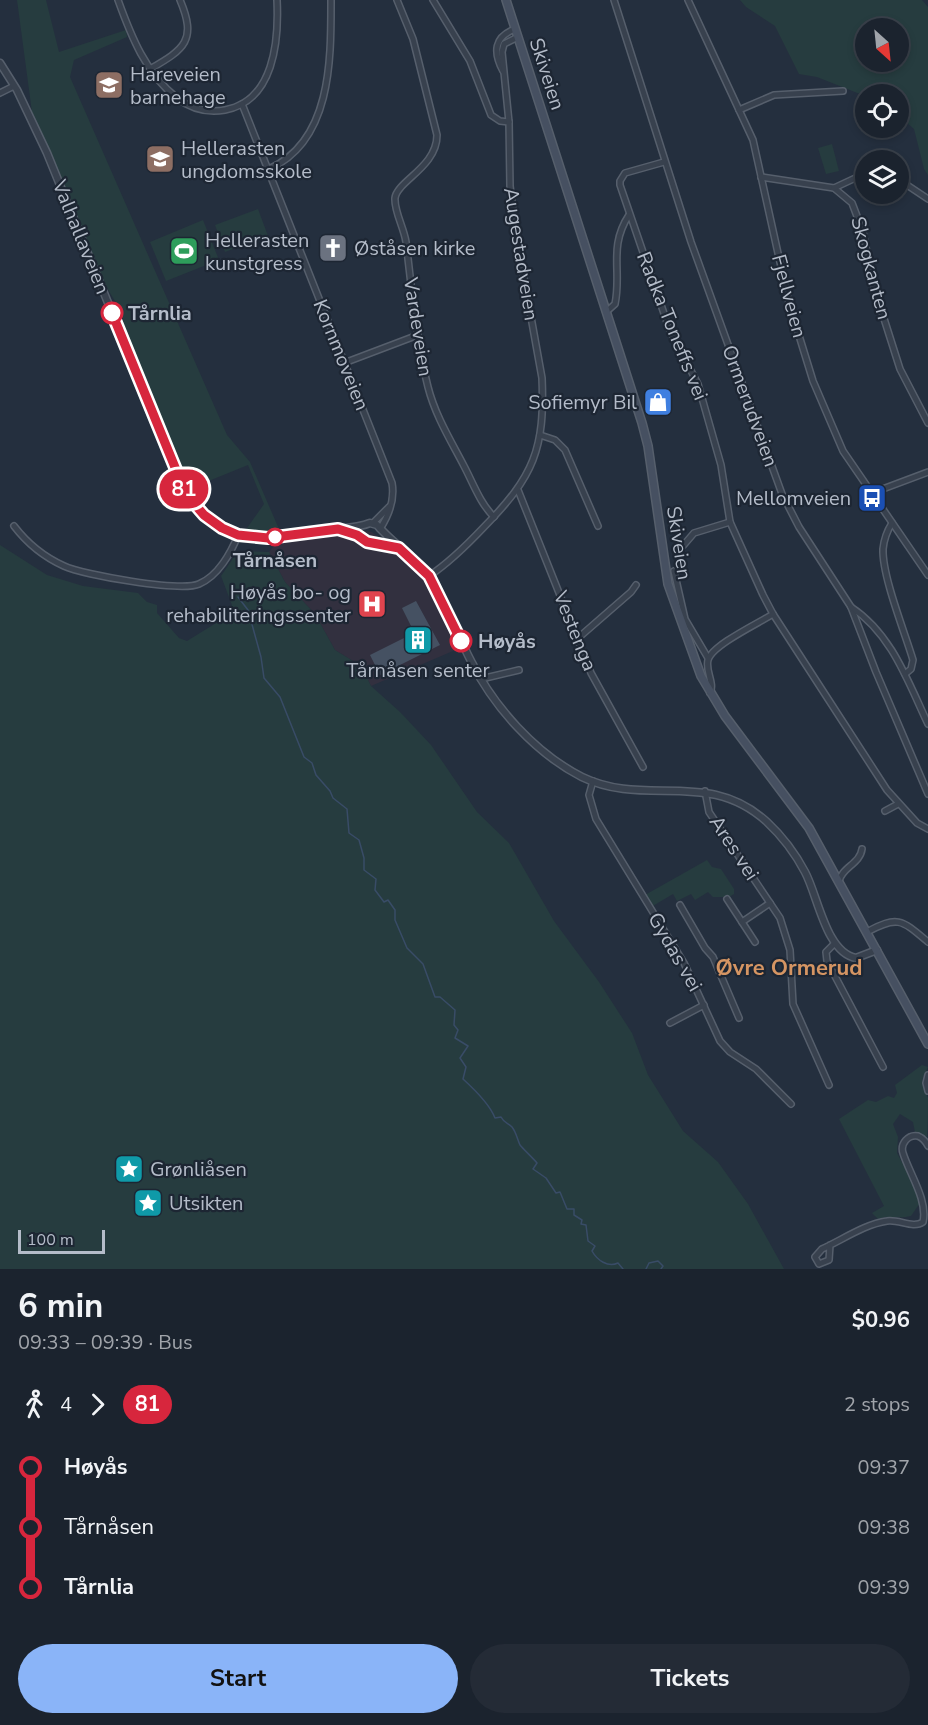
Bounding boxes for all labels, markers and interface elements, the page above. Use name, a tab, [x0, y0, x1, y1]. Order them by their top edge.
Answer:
north arrow	[855, 18, 909, 72]
map controls	[855, 18, 909, 204]
street label: Skiveien	[523, 34, 571, 114]
place label: Hareveien barnehage	[130, 61, 226, 111]
school or university icon: Hareveien barnehage	[93, 69, 125, 101]
button: locate	[855, 84, 909, 138]
place label: Hellerasten ungdomsskole	[181, 135, 312, 185]
school or university icon: Hellerasten ungdomsskole	[144, 143, 176, 175]
button: layers	[855, 150, 909, 204]
street label: Valhallaveien	[45, 175, 116, 298]
street label: Augestadveien	[497, 186, 545, 322]
street label: Skogkanten	[844, 213, 898, 323]
place label: Hellerasten kunstgress	[205, 227, 309, 277]
church icon: Øståsen kirke	[317, 232, 349, 264]
sports icon: Hellerasten kunstgress	[168, 235, 200, 267]
place label: Øståsen kirke	[354, 235, 475, 262]
street label: Radka Toneffs vei	[630, 248, 714, 404]
street label: Fjellveien	[765, 251, 813, 341]
street label: Vardeveien	[397, 275, 439, 378]
street label: Kornmoveien	[306, 295, 376, 415]
place label: Tårnlia	[128, 300, 192, 327]
marker: Tårnlia	[101, 302, 123, 324]
street label: Ormerudveien	[715, 341, 785, 471]
shop icon: Sofiemyr Bil	[642, 386, 674, 418]
place label: Sofiemyr Bil	[528, 389, 637, 416]
line badge: 81	[157, 470, 211, 508]
text: 81	[171, 475, 197, 503]
bus stop icon: Mellomveien	[856, 482, 888, 514]
place label: Mellomveien	[736, 485, 851, 512]
street label: Skiveien	[660, 504, 698, 582]
marker: Tårnåsen	[266, 528, 284, 546]
place label: Tårnåsen	[233, 547, 317, 574]
place label: Høyås bo- og rehabiliteringssenter	[166, 579, 351, 629]
street label: Vestenga	[546, 586, 603, 675]
hospital icon: Høyås bo- og rehabiliteringssenter	[356, 588, 388, 620]
building icon: Tårnåsen senter	[402, 624, 434, 656]
place label: Høyås	[478, 628, 536, 655]
marker: Høyås	[450, 630, 472, 652]
place label: Tårnåsen senter	[346, 657, 490, 684]
street label: Ares vei	[703, 810, 765, 886]
street label: Gydas vei	[642, 908, 708, 996]
district label: Øvre Ormerud	[716, 953, 862, 983]
place icon: Grønliåsen	[113, 1153, 145, 1185]
place label: Grønliåsen	[150, 1156, 247, 1183]
place icon: Utsikten	[132, 1187, 164, 1219]
place label: Utsikten	[169, 1190, 243, 1217]
scale bar	[18, 1227, 105, 1254]
text: 100 m	[27, 1229, 74, 1251]
text: 6 min	[18, 1284, 103, 1329]
text: $0.96	[852, 1305, 910, 1335]
text: 09:33 – 09:39 · Bus	[18, 1329, 193, 1356]
icon: walk	[18, 1388, 51, 1421]
icon: forward	[81, 1388, 114, 1421]
text: 81	[135, 1390, 160, 1418]
text: 4	[60, 1391, 72, 1418]
text: 2 stops	[844, 1391, 910, 1418]
text: Høyås	[64, 1452, 128, 1482]
text: 09:37	[857, 1454, 910, 1481]
text: Tårnåsen	[64, 1512, 154, 1542]
text: 09:38	[857, 1514, 910, 1541]
text: Tårnlia	[64, 1572, 134, 1602]
text: 09:39	[857, 1574, 910, 1601]
button: Start	[18, 1644, 458, 1713]
button: Tickets	[470, 1644, 910, 1713]

